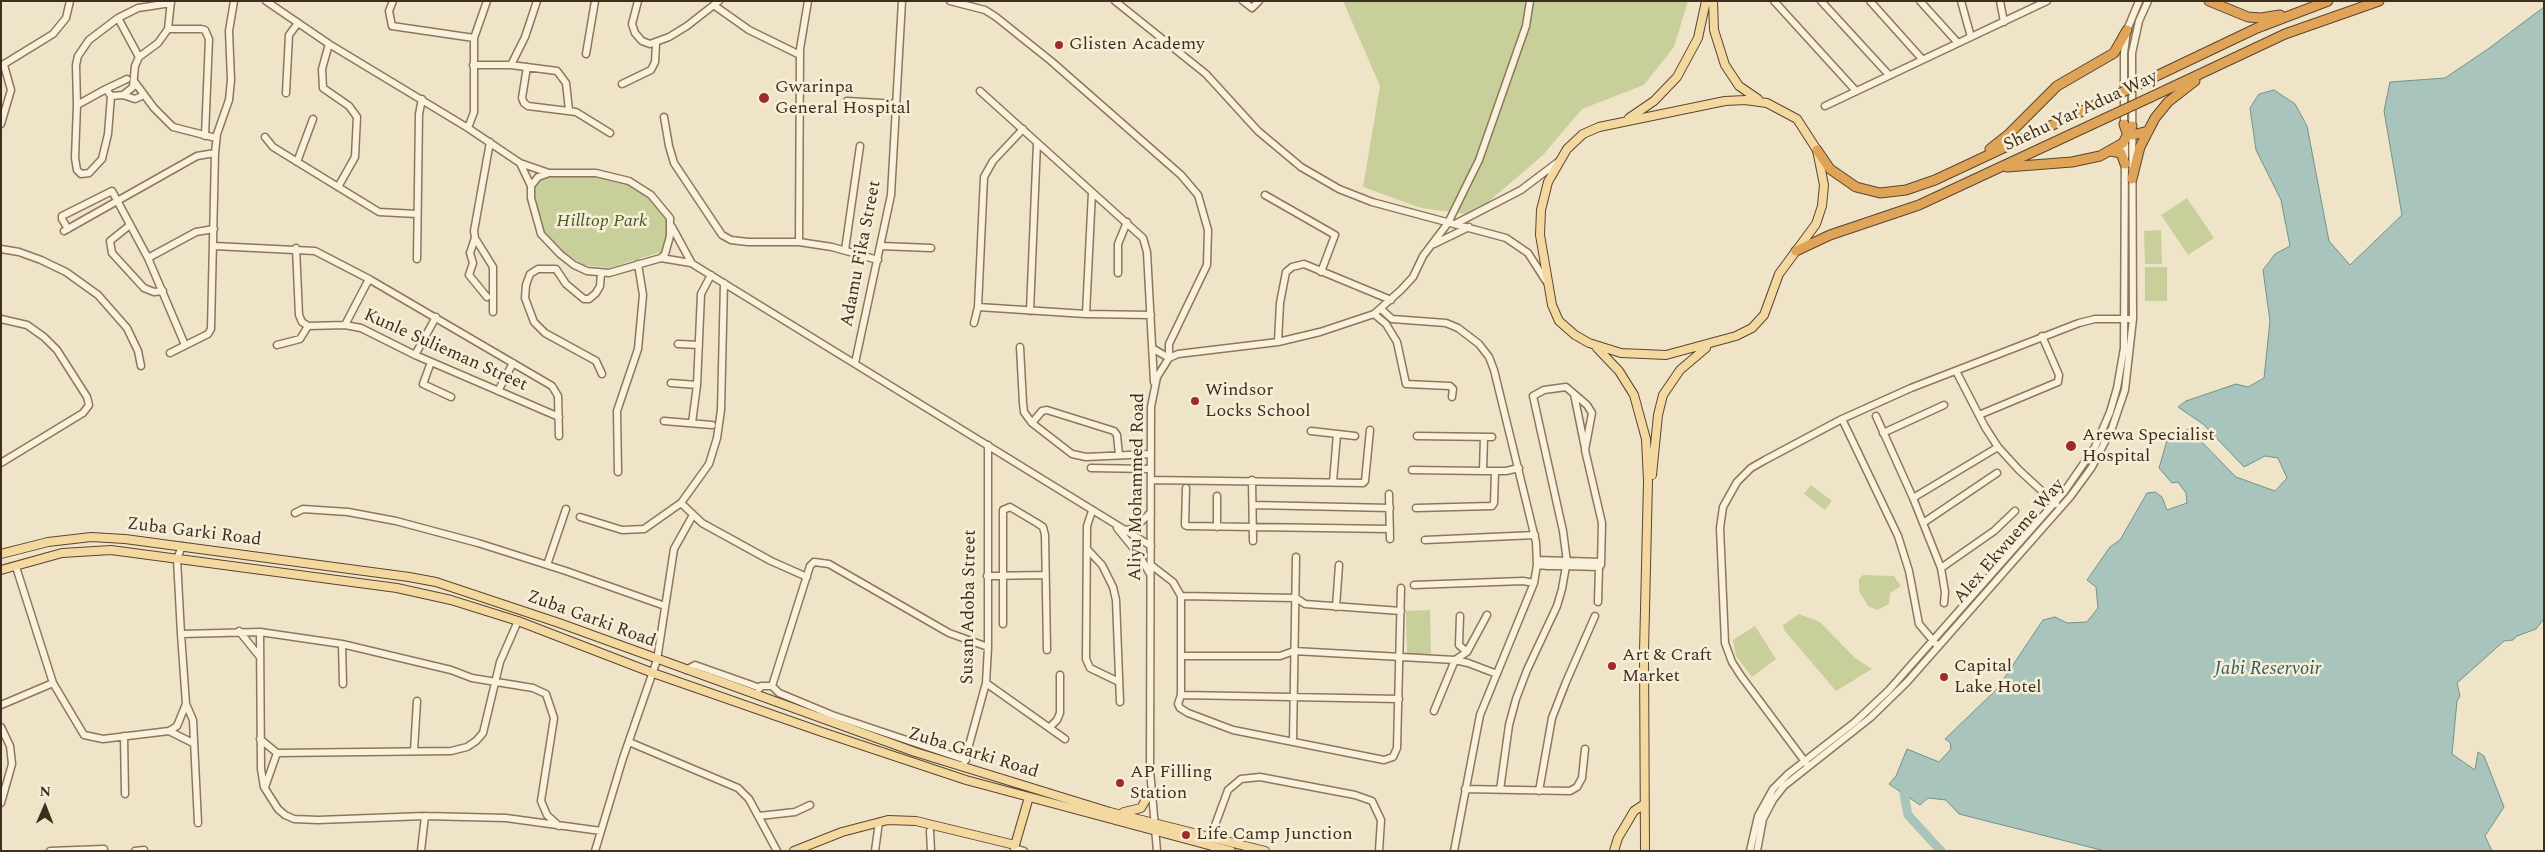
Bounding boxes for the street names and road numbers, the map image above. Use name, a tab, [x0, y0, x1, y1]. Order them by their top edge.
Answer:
street label: Shehu Yar'Adua Way	[2001, 67, 2161, 157]
street label: Adamu Fika Street	[837, 179, 887, 329]
street label: Kunle Sulieman Street	[360, 305, 530, 397]
street label: Aliyu Mohammed Road	[1126, 393, 1150, 581]
street label: Alex Ekwueme Way	[1950, 475, 2070, 609]
street label: Zuba Garki Road	[126, 514, 262, 552]
street label: Susan Adoba Street	[958, 529, 982, 685]
street label: Zuba Garki Road	[524, 587, 658, 653]
street label: Zuba Garki Road	[905, 724, 1041, 784]

